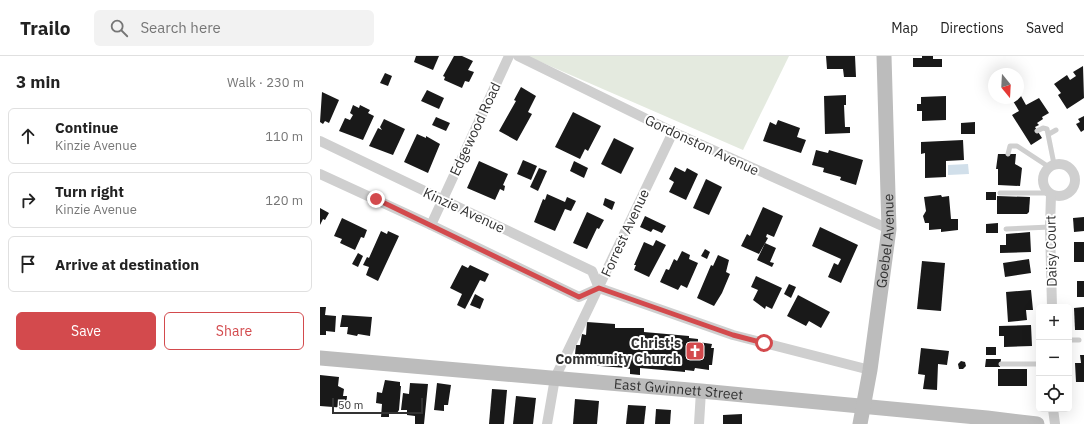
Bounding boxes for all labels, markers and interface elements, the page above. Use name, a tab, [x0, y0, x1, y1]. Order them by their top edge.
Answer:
search box	[94, 10, 374, 46]
text: Trailo	[20, 16, 70, 40]
icon: search	[108, 17, 130, 39]
text: Search here	[140, 18, 221, 37]
text: Map	[891, 19, 918, 37]
text: Directions	[940, 19, 1004, 37]
text: Saved	[1026, 19, 1064, 37]
north arrow	[988, 68, 1024, 104]
text: 3 min	[16, 71, 60, 93]
text: Walk · 230 m	[227, 74, 304, 91]
street label: Edgewood Road	[445, 79, 505, 179]
street label: Gordonston Avenue	[642, 111, 762, 179]
text: Continue	[55, 118, 119, 137]
icon: ahead	[17, 125, 39, 147]
text: 110 m	[265, 128, 303, 145]
text: Kinzie Avenue	[55, 137, 137, 154]
text: Turn right	[55, 182, 124, 201]
street label: Kinzie Avenue	[420, 183, 508, 237]
street label: Forrest Avenue	[597, 186, 653, 280]
icon: right	[17, 189, 39, 211]
route end	[367, 190, 385, 208]
text: 120 m	[265, 192, 303, 209]
street label: Goebel Avenue	[872, 193, 898, 289]
text: Kinzie Avenue	[55, 201, 137, 218]
street label: Daisy Court	[1041, 215, 1061, 287]
icon: arrive	[17, 253, 39, 275]
text: Arrive at destination	[55, 255, 199, 274]
map controls	[1036, 304, 1072, 412]
button: +	[1036, 304, 1072, 340]
button: Save	[16, 312, 156, 350]
button: Share	[164, 312, 304, 350]
place label: Christ's Community Church	[555, 334, 681, 368]
route start	[755, 334, 773, 352]
church icon: Christ's Community Church	[684, 340, 706, 362]
button: −	[1036, 340, 1072, 376]
street label: East Gwinnett Street	[613, 375, 744, 404]
button: locate	[1036, 376, 1072, 412]
scale bar	[332, 396, 423, 415]
text: 50 m	[338, 398, 363, 412]

